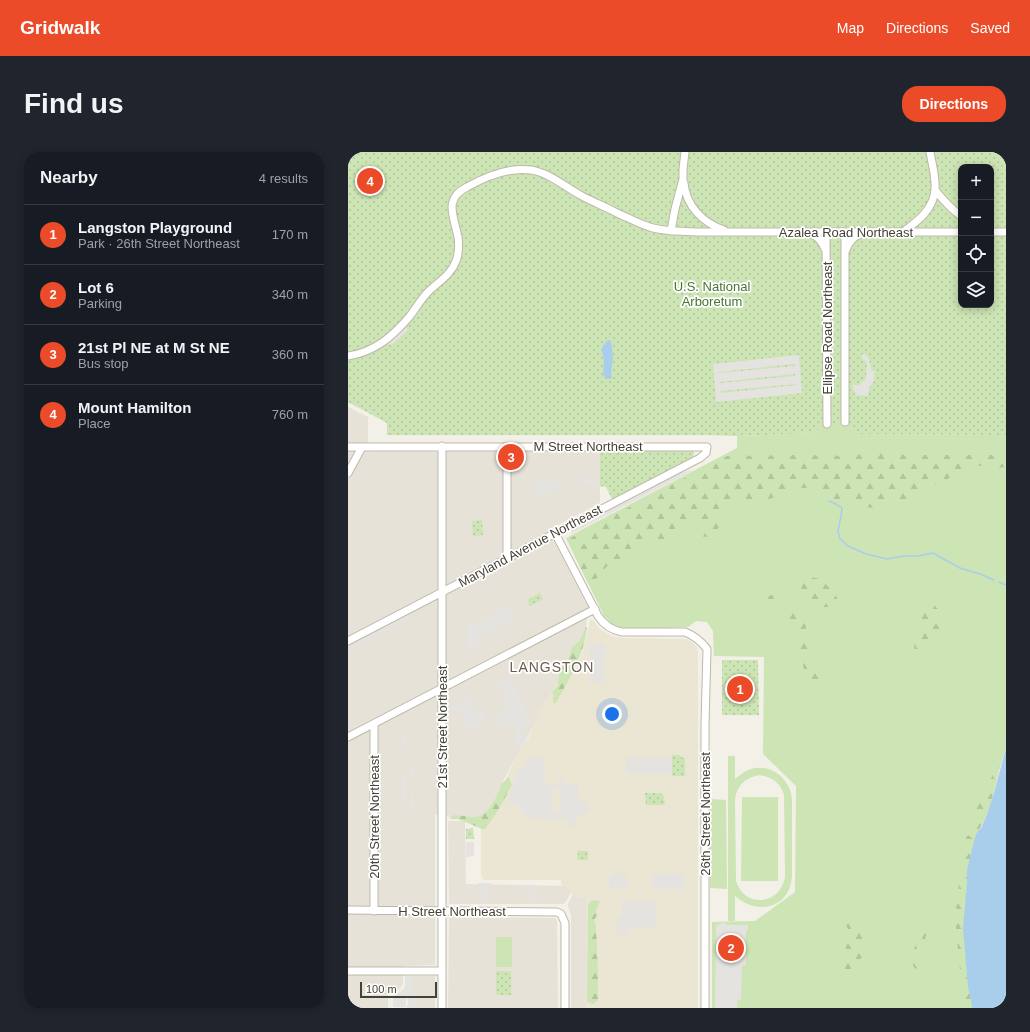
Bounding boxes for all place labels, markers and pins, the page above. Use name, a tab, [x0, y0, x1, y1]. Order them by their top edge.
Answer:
pin: 4	[357, 166, 383, 196]
pin: 3	[498, 442, 524, 472]
pin: 1	[727, 674, 753, 704]
pin: 2	[718, 933, 744, 963]

